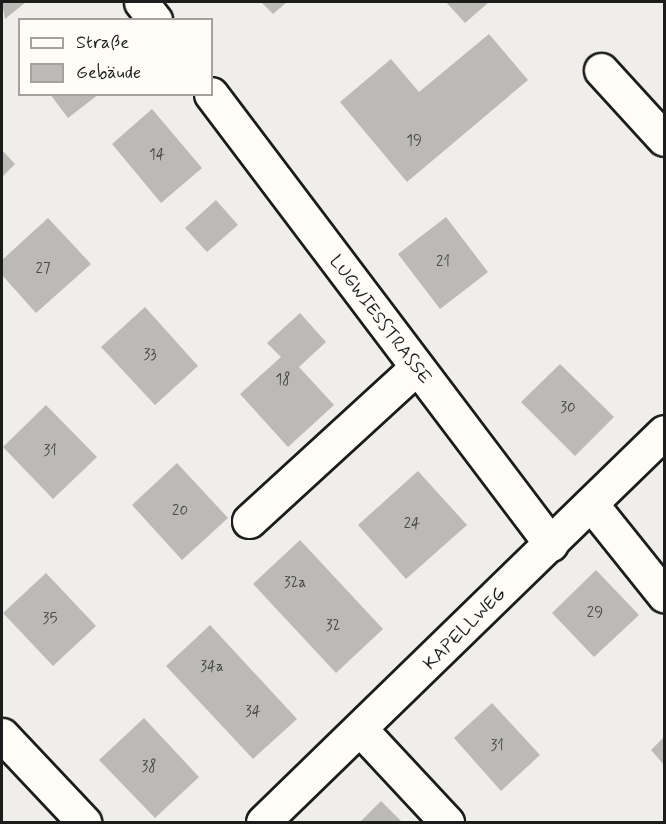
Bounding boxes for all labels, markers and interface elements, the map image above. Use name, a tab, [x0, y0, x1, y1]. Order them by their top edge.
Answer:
legend	[18, 18, 213, 96]
text: Straße	[76, 31, 129, 55]
text: Gebäude	[76, 61, 141, 85]
house number: 19	[406, 133, 422, 151]
house number: 14	[149, 147, 165, 165]
street label: LUGWIESSTRASSE	[324, 251, 436, 389]
house number: 21	[436, 254, 450, 272]
house number: 27	[36, 261, 50, 279]
house number: 33	[143, 347, 157, 365]
house number: 18	[276, 372, 290, 390]
house number: 30	[560, 400, 576, 418]
house number: 31	[43, 443, 57, 461]
house number: 20	[172, 503, 188, 521]
house number: 24	[404, 516, 420, 534]
house number: 32a	[284, 575, 306, 593]
street label: KAPELLWEG	[419, 583, 511, 675]
house number: 29	[587, 605, 603, 623]
house number: 35	[43, 611, 57, 629]
house number: 32	[326, 618, 340, 636]
house number: 34a	[200, 659, 224, 677]
house number: 34	[245, 704, 261, 722]
house number: 31	[490, 738, 504, 756]
house number: 38	[142, 759, 156, 777]

